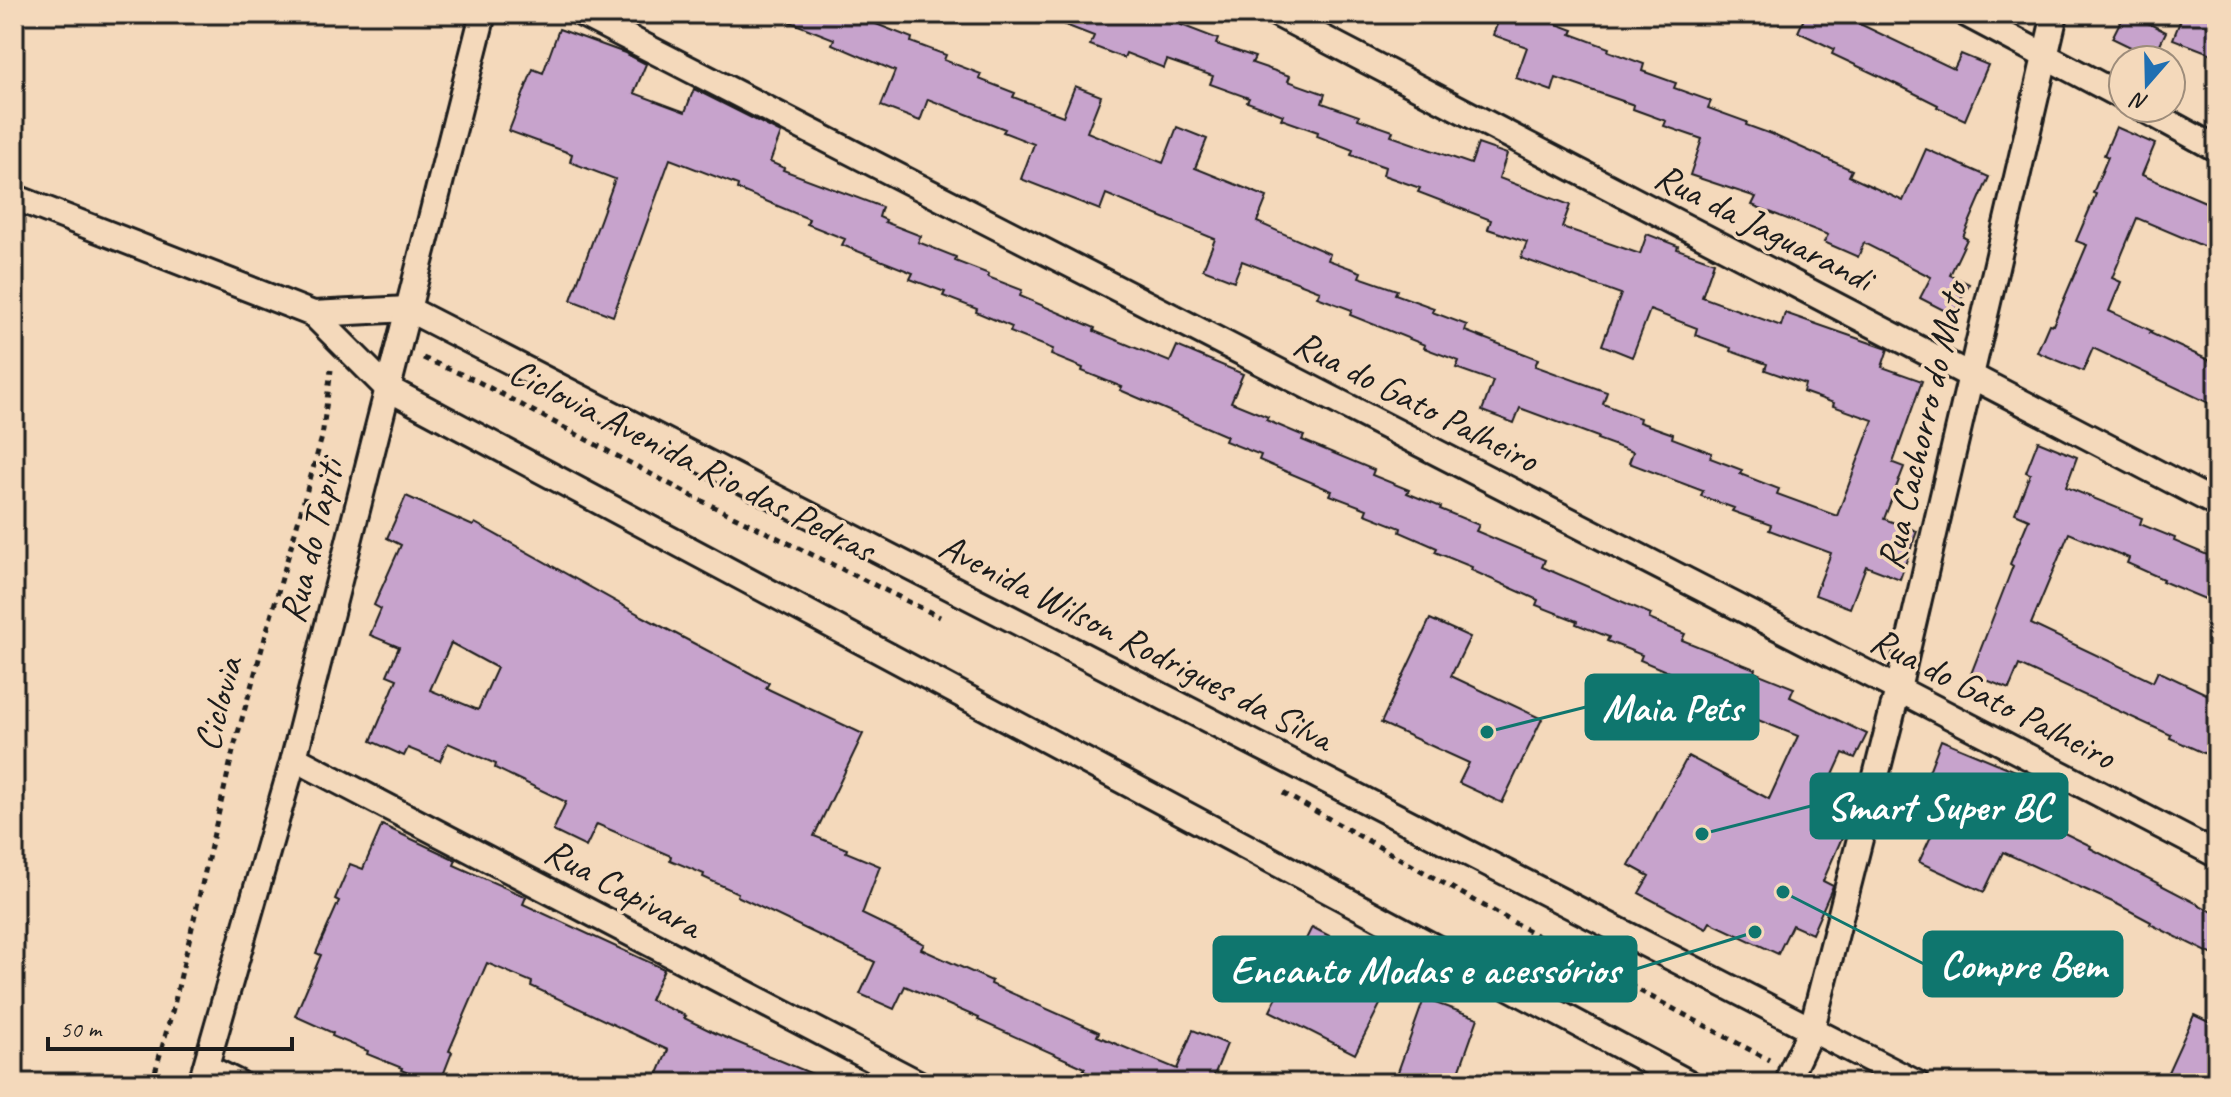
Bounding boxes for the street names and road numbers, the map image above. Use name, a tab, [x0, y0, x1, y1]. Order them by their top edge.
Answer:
street label: Rua da Jaguarandi	[1647, 152, 1884, 304]
street label: Rua Cachorro do Mato	[1866, 274, 1979, 574]
street label: Rua do Gato Palheiro	[1286, 319, 1547, 483]
street label: Ciclovia Avenida Rio das Pedras	[502, 347, 885, 574]
street label: Rua do Tapiti	[268, 450, 355, 628]
street label: Avenida Wilson Rodrigues da Silva	[932, 522, 1343, 763]
street label: Rua do Gato Palheiro	[1863, 616, 2124, 780]
street label: Ciclovia	[183, 650, 254, 756]
street label: Rua Capivara	[537, 827, 712, 950]

